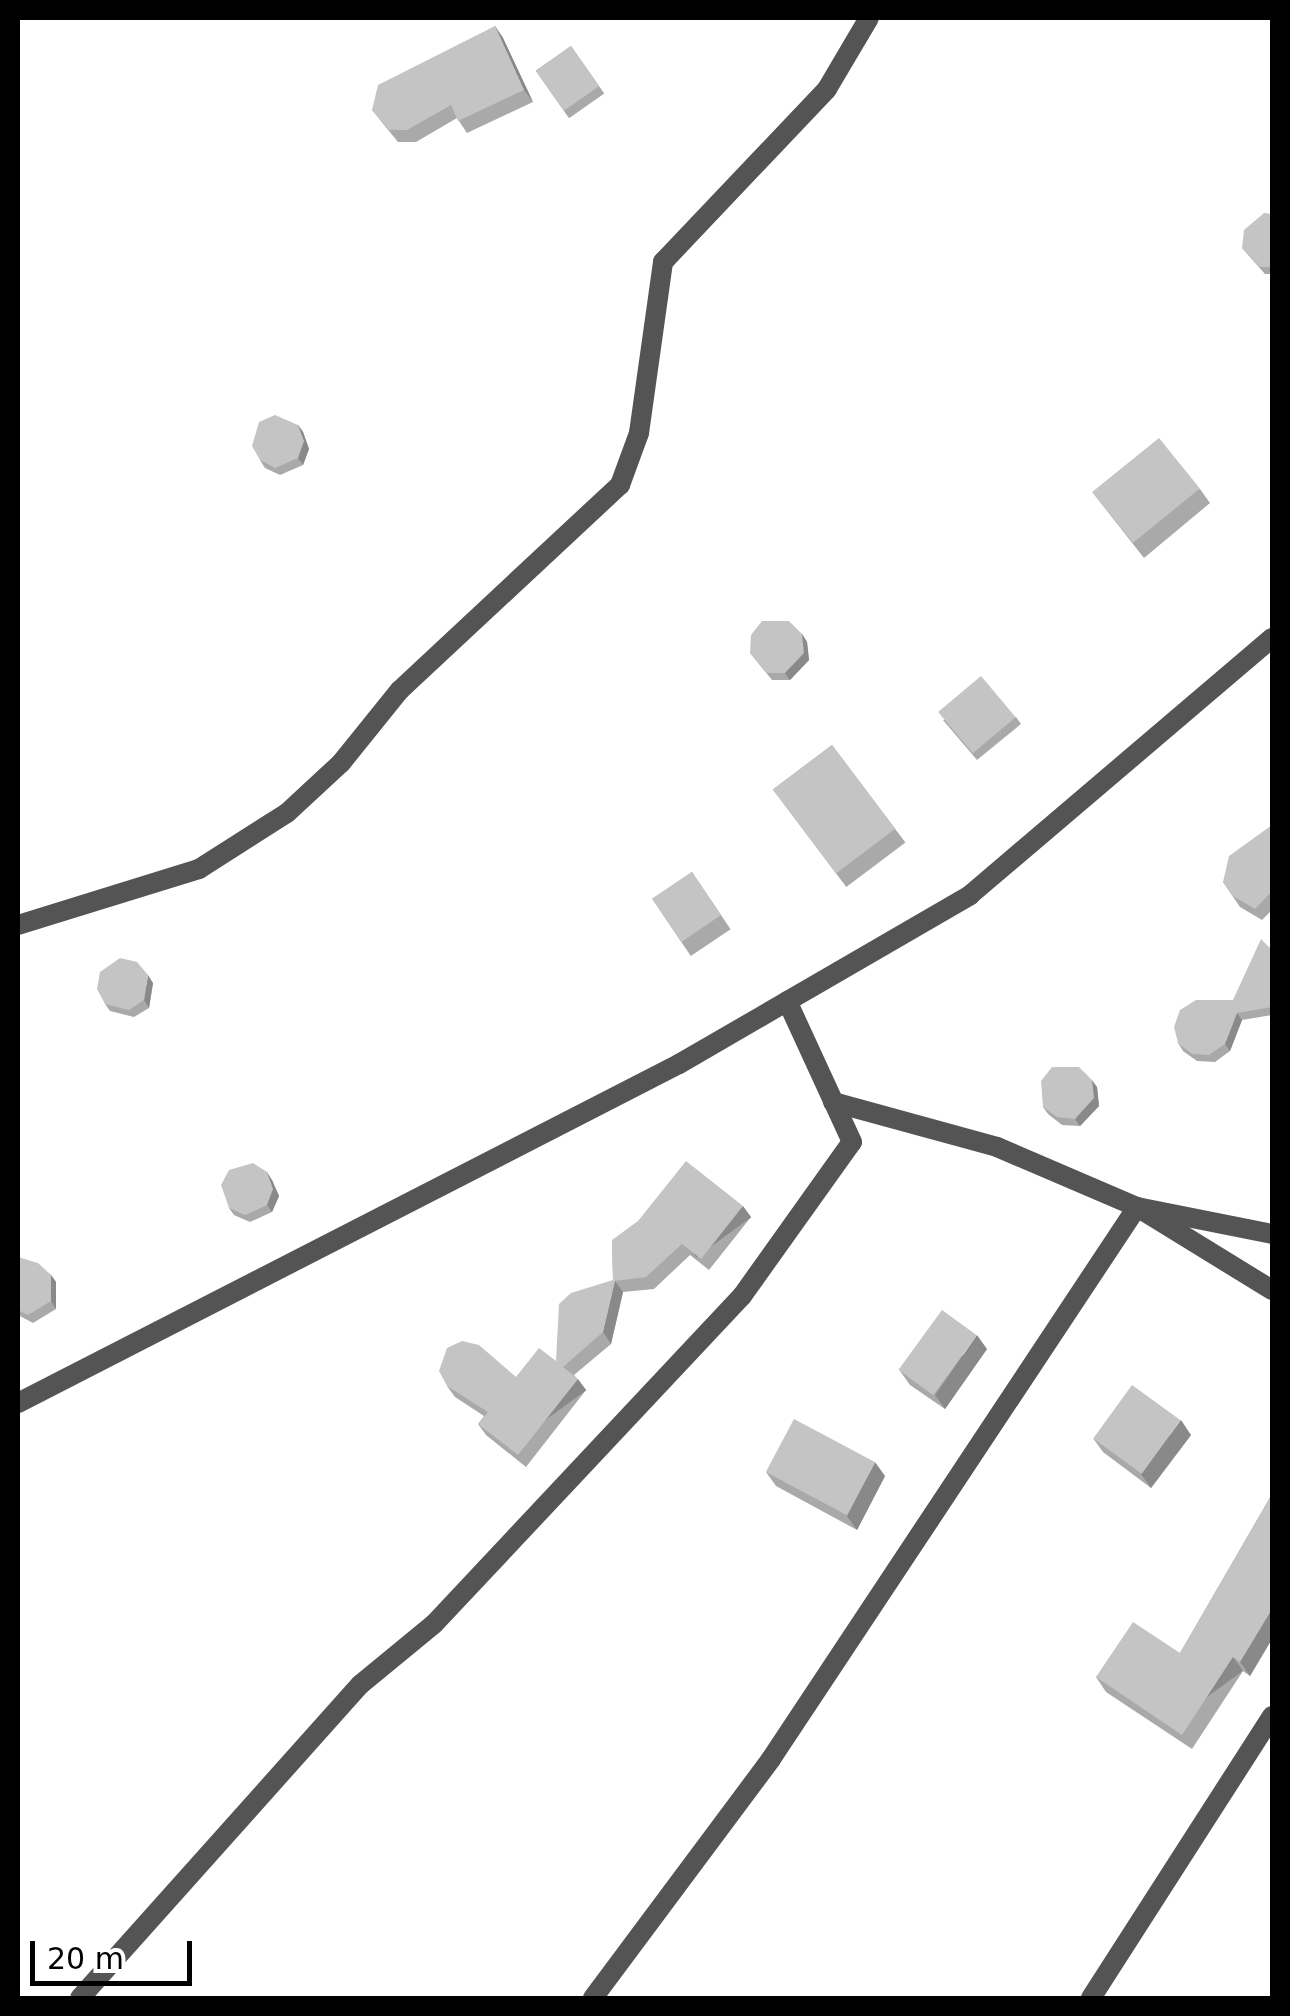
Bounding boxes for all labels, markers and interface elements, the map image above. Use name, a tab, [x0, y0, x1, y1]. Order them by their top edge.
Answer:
scale bar	[35, 1921, 198, 1983]
text: 20 m	[47, 1941, 124, 1976]

